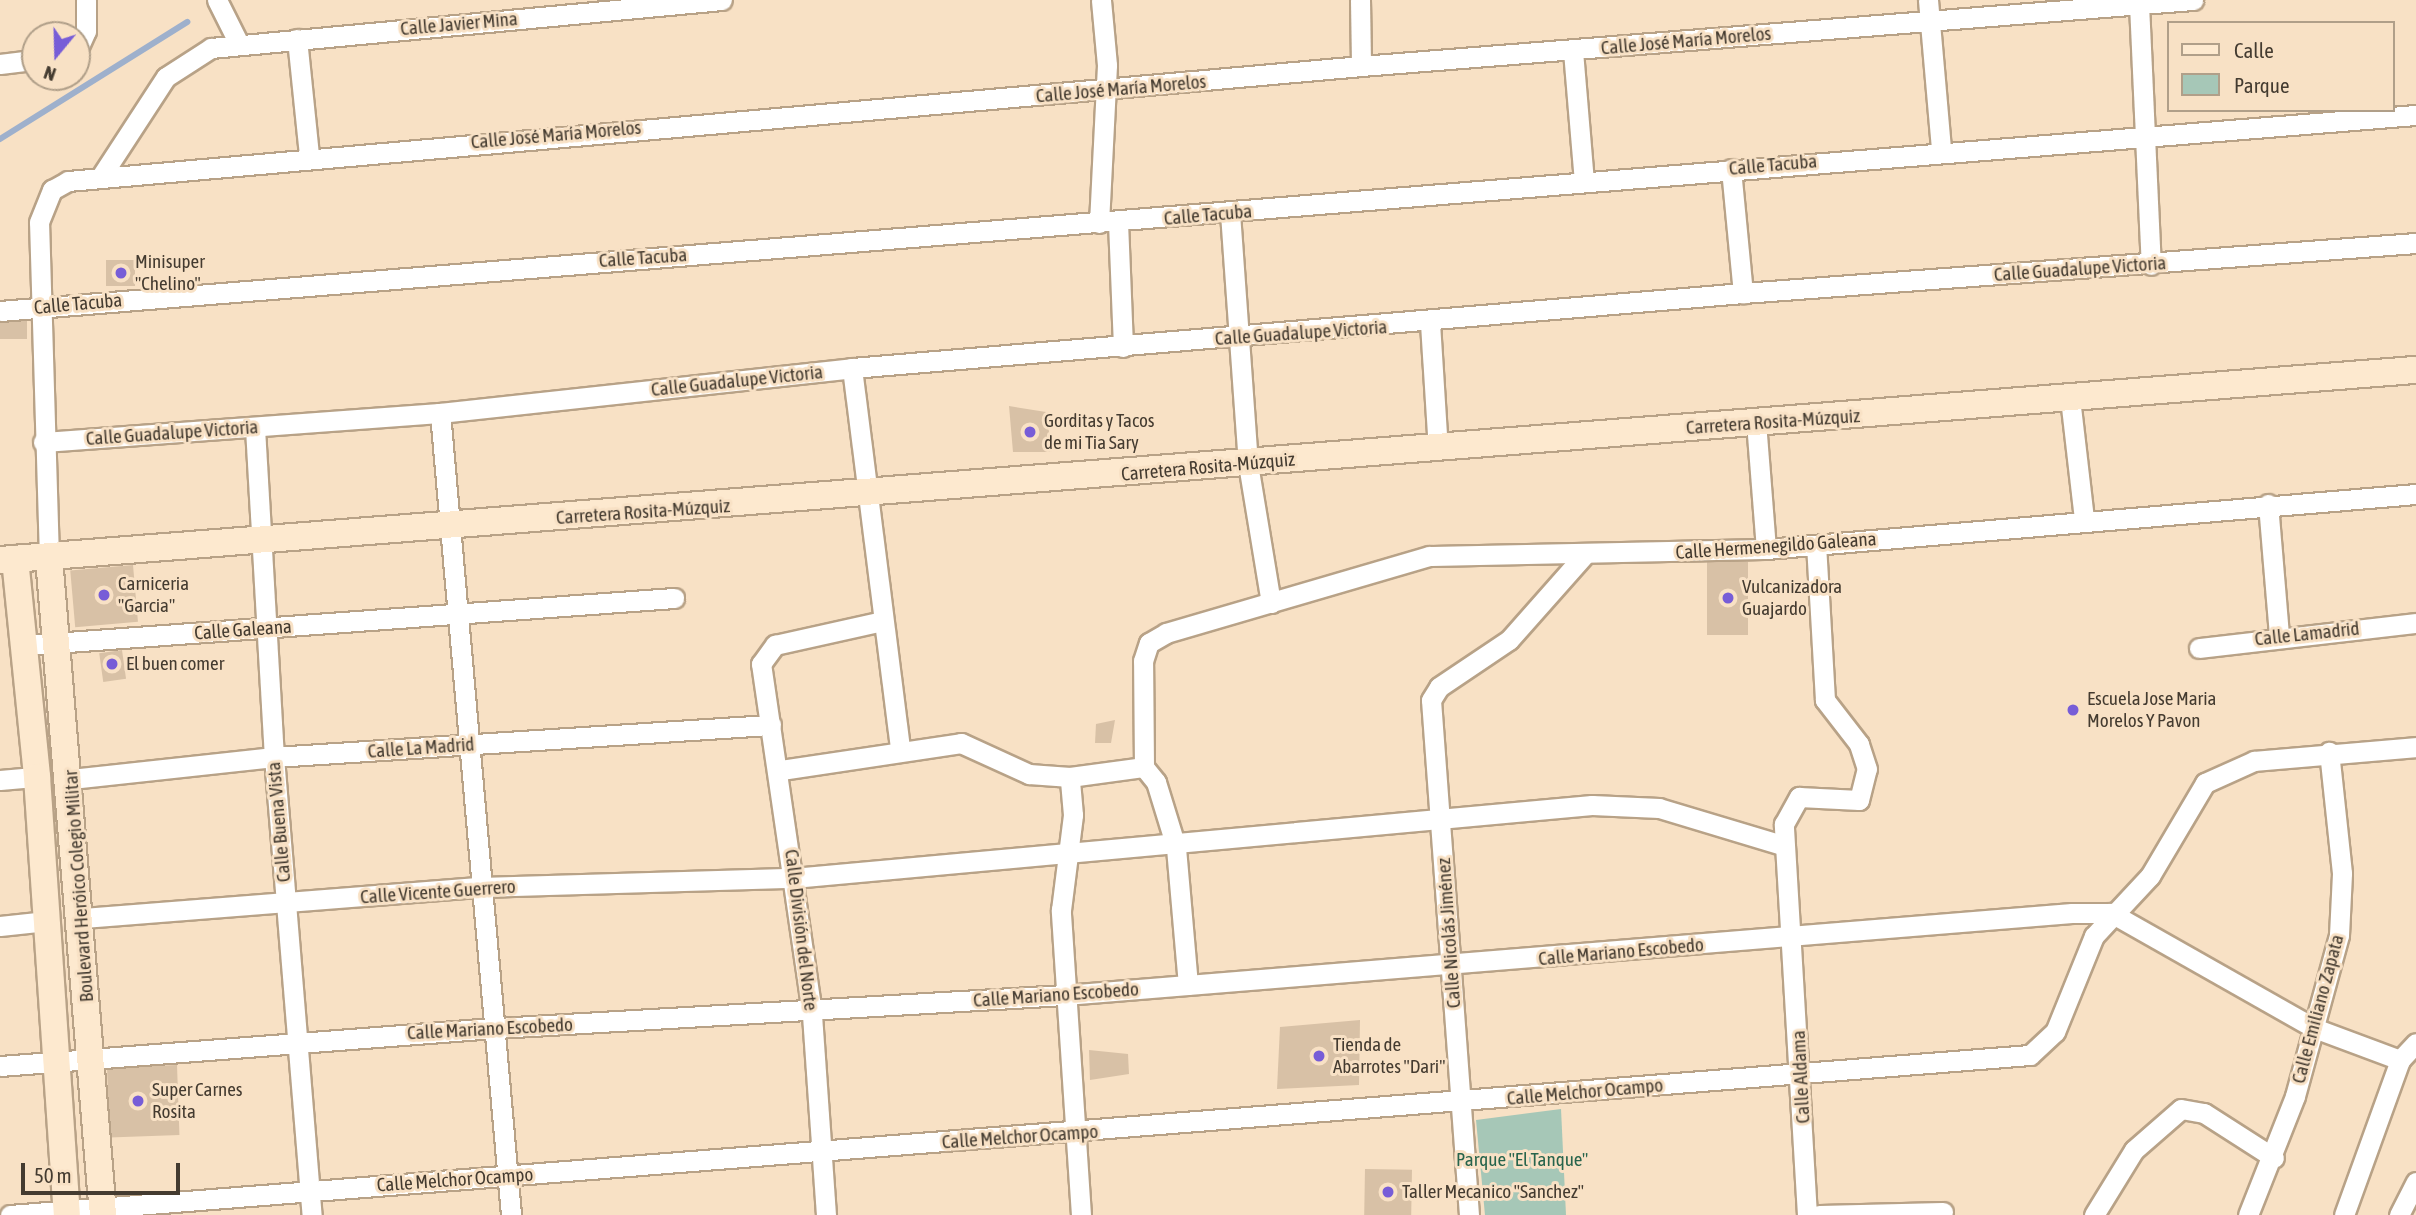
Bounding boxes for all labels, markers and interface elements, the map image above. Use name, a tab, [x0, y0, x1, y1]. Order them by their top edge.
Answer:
street label: Calle Javier Mina	[399, 8, 519, 40]
north arrow	[21, 21, 91, 91]
legend	[2168, 21, 2395, 112]
street label: Calle José María Morelos	[1600, 22, 1772, 60]
text: Calle	[2234, 38, 2274, 62]
text: N	[41, 62, 59, 86]
street label: Calle José María Morelos	[1035, 70, 1207, 108]
text: Parque	[2234, 73, 2289, 97]
street label: Calle José María Morelos	[470, 116, 642, 154]
street label: Calle Tacuba	[1728, 150, 1818, 180]
street label: Calle Tacuba	[1163, 200, 1253, 230]
street label: Calle Tacuba	[598, 244, 688, 272]
place label: Minisuper "Chelino"	[135, 251, 205, 295]
street label: Calle Guadalupe Victoria	[1993, 252, 2167, 286]
marker: Minisuper "Chelino"	[113, 265, 129, 281]
street label: Calle Tacuba	[33, 289, 123, 319]
street label: Calle Guadalupe Victoria	[1214, 316, 1388, 350]
street label: Calle Guadalupe Victoria	[650, 361, 824, 401]
street label: Carretera Rosita-Múzquiz	[1685, 405, 1861, 439]
place label: Gorditas y Tacos de mi Tia Sary	[1044, 410, 1155, 454]
street label: Calle Guadalupe Victoria	[85, 416, 259, 450]
marker: Gorditas y Tacos de mi Tia Sary	[1022, 424, 1038, 440]
street label: Carretera Rosita-Múzquiz	[1120, 448, 1296, 486]
street label: Carretera Rosita-Múzquiz	[555, 495, 731, 529]
street label: Calle Hermenegildo Galeana	[1675, 528, 1877, 564]
place label: Carniceria "Garcia"	[118, 573, 189, 617]
place label: Vulcanizadora Guajardo	[1742, 576, 1842, 620]
marker: Carniceria "Garcia"	[96, 587, 112, 603]
marker: Vulcanizadora Guajardo	[1720, 590, 1736, 606]
street label: Calle Galeana	[193, 615, 293, 645]
street label: Calle Lamadrid	[2254, 617, 2360, 651]
place label: El buen comer	[126, 653, 224, 675]
marker: El buen comer	[104, 656, 120, 672]
place label: Escuela Jose Maria Morelos Y Pavon	[2087, 688, 2216, 732]
marker: Escuela Jose Maria Morelos Y Pavon	[2065, 702, 2081, 718]
street label: Calle La Madrid	[367, 733, 475, 763]
street label: Calle Buena Vista	[262, 761, 296, 883]
street label: Boulevard Heróico Colegio Militar	[60, 769, 98, 1003]
street label: Calle División del Norte	[780, 848, 822, 1012]
street label: Calle Nicolás Jiménez	[1432, 857, 1466, 1009]
street label: Calle Vicente Guerrero	[359, 875, 517, 909]
street label: Calle Emiliano Zapata	[2287, 932, 2349, 1086]
street label: Calle Mariano Escobedo	[1537, 933, 1705, 971]
street label: Calle Mariano Escobedo	[972, 978, 1140, 1012]
street label: Calle Mariano Escobedo	[407, 1013, 573, 1045]
street label: Calle Aldama	[1787, 1030, 1815, 1124]
place label: Tienda de Abarrotes "Dari"	[1333, 1034, 1445, 1078]
marker: Tienda de Abarrotes "Dari"	[1311, 1048, 1327, 1064]
street label: Calle Melchor Ocampo	[1506, 1074, 1664, 1110]
place label: Super Carnes Rosita	[152, 1079, 243, 1123]
marker: Super Carnes Rosita	[130, 1093, 146, 1109]
street label: Calle Melchor Ocampo	[941, 1120, 1099, 1154]
scale bar	[24, 1148, 184, 1192]
park label: Parque "El Tanque"	[1456, 1149, 1588, 1171]
text: 50 m	[34, 1163, 72, 1187]
street label: Calle Melchor Ocampo	[376, 1163, 534, 1197]
place label: Taller Mecanico "Sanchez"	[1402, 1181, 1584, 1203]
marker: Taller Mecanico "Sanchez"	[1380, 1184, 1396, 1200]

